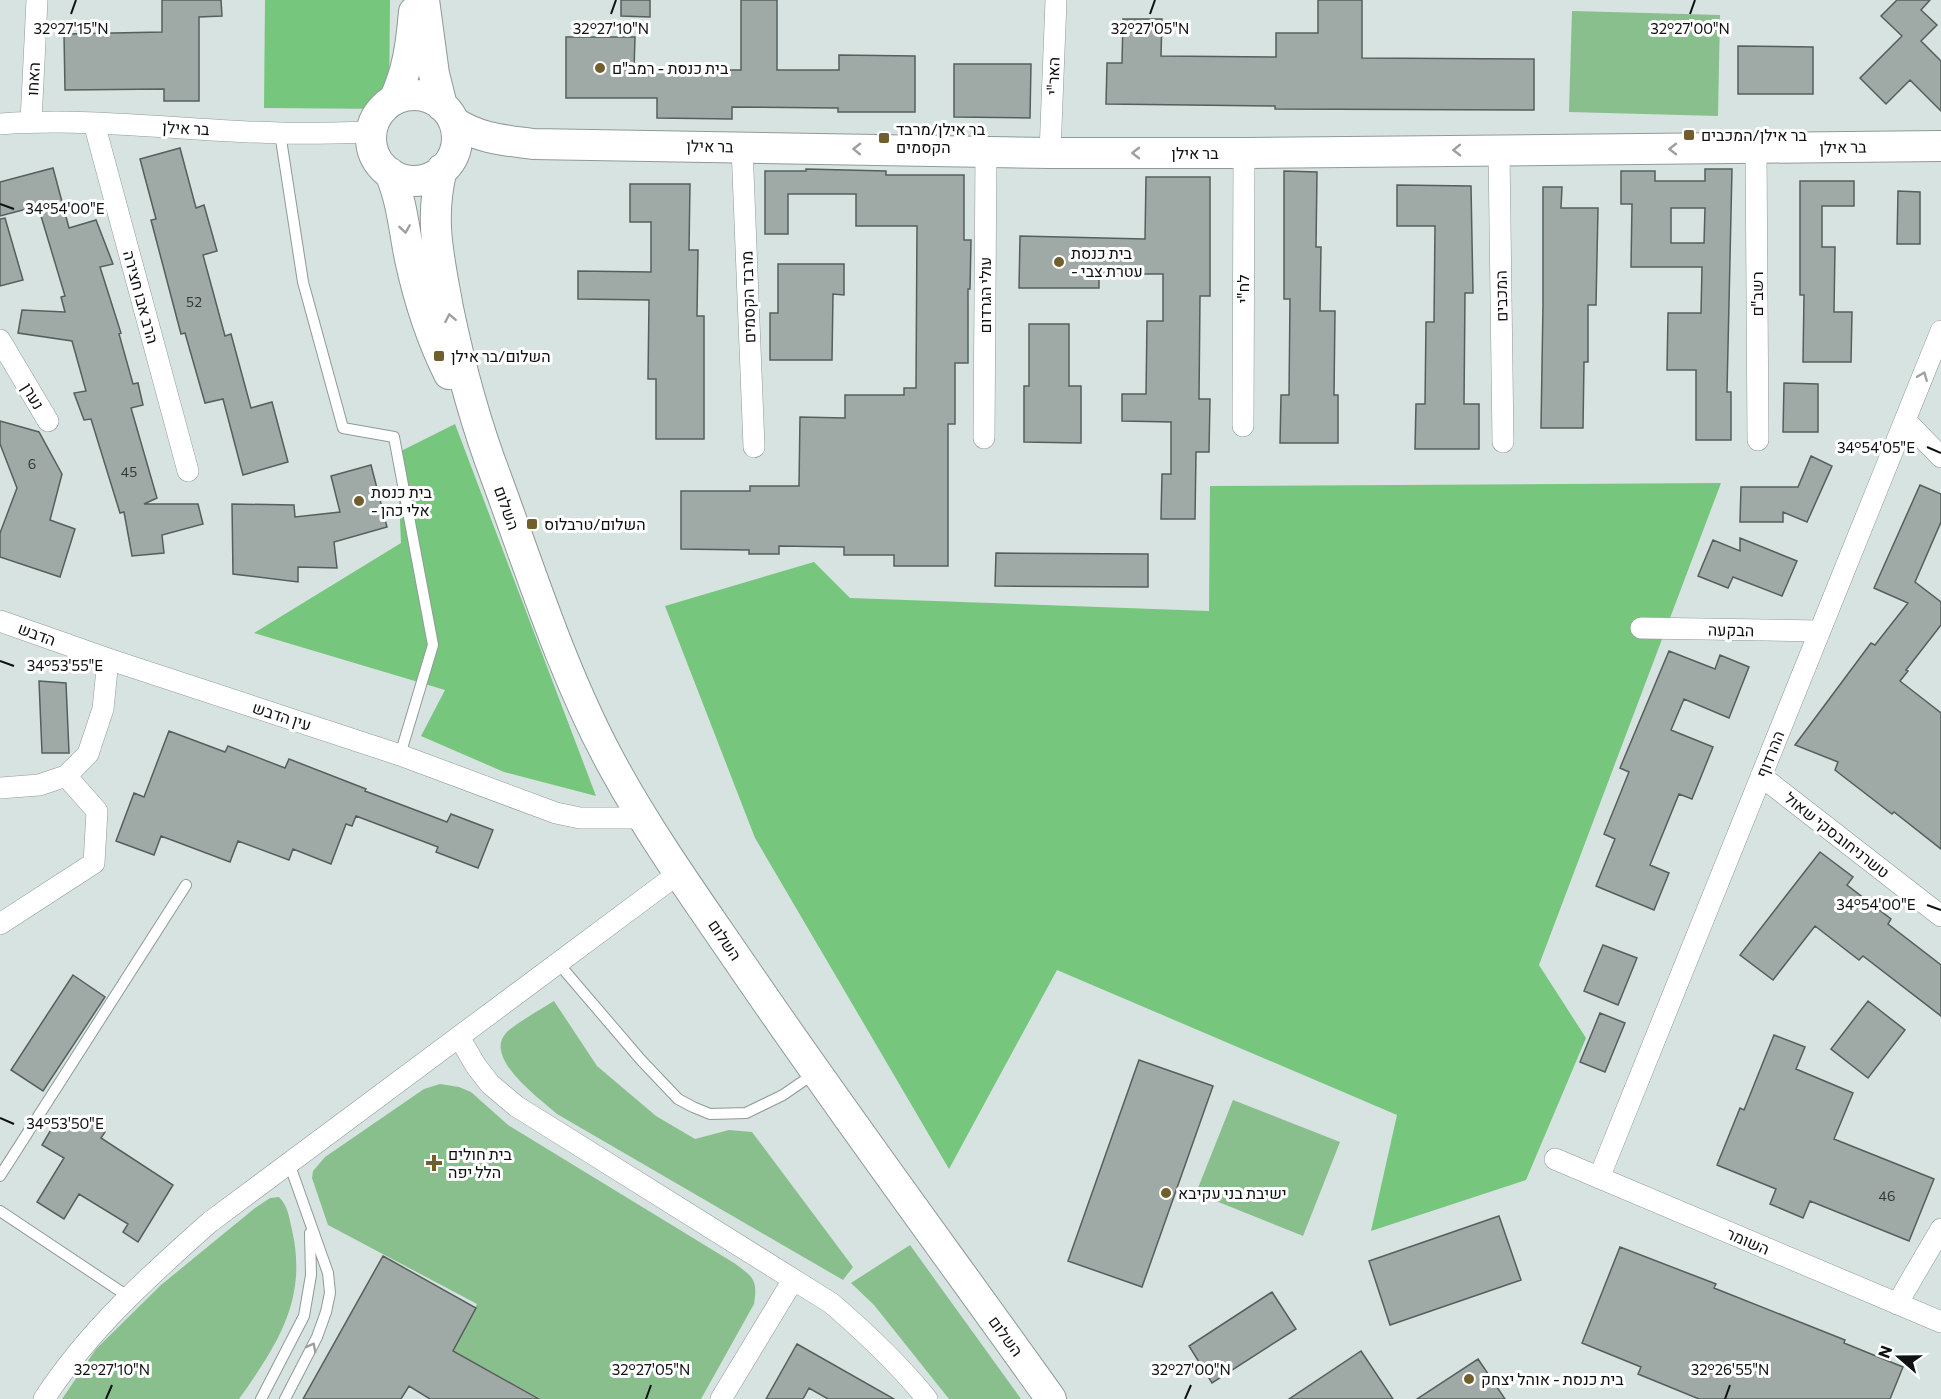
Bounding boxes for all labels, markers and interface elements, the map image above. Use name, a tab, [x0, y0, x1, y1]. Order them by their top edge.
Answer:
text: 32°27'15"N	[33, 19, 109, 37]
text: 32°27'10"N	[573, 19, 649, 37]
text: 32°27'05"N	[1111, 19, 1189, 37]
text: 32°27'00"N	[1650, 19, 1730, 37]
street label: האר"י	[1042, 57, 1063, 95]
place label: בית כנסת - רמב"ם	[612, 58, 729, 77]
street label: האחו	[22, 61, 43, 97]
marker: בית כנסת - רמב"ם	[593, 61, 607, 75]
street label: בר אילן	[162, 117, 211, 138]
place label: בר אילן/מרבד הקסמים	[896, 119, 986, 156]
place label: בר אילן/המכבים	[1701, 125, 1808, 144]
marker: בר אילן/המכבים	[1682, 128, 1696, 142]
marker: בר אילן/מרבד הקסמים	[877, 131, 891, 145]
street label: בר אילן	[686, 136, 734, 155]
street label: בר אילן	[1819, 137, 1867, 156]
one-way arrow	[852, 143, 861, 156]
street label: בר אילן	[1171, 143, 1219, 162]
one-way arrow	[1668, 143, 1677, 155]
one-way arrow	[1452, 144, 1461, 157]
one-way arrow	[1131, 147, 1140, 159]
text: 34°54'00"E	[25, 199, 105, 217]
one-way arrow	[398, 223, 411, 233]
place label: בית כנסת - עטרת צבי	[1071, 243, 1143, 280]
street label: הרב אבו חצירה	[120, 248, 163, 346]
street label: מרבד הקסמים	[736, 250, 759, 344]
marker: בית כנסת - עטרת צבי	[1052, 255, 1066, 269]
street label: עולי הגרדום	[975, 257, 994, 333]
street label: המכבים	[1491, 270, 1510, 322]
street label: רשב"ם	[1747, 271, 1766, 317]
street label: לח"י	[1233, 275, 1252, 303]
house number: 52	[186, 293, 202, 310]
one-way arrow	[444, 313, 457, 323]
place label: השלום/בר אילן	[451, 346, 551, 365]
marker: השלום/בר אילן	[432, 349, 446, 363]
one-way arrow	[1916, 371, 1928, 382]
street label: נערן	[18, 379, 49, 412]
text: 34°54'05"E	[1837, 438, 1915, 456]
house number: 6	[28, 455, 36, 472]
house number: 45	[121, 463, 137, 480]
place label: בית כנסת - אלי כהן	[371, 482, 432, 519]
street label: השלום	[491, 483, 524, 532]
marker: בית כנסת - אלי כהן	[352, 494, 366, 508]
place label: השלום/טרבלוס	[544, 514, 646, 533]
marker: השלום/טרבלוס	[525, 517, 539, 531]
street label: הדבש	[16, 618, 59, 649]
street label: הבקעה	[1708, 620, 1754, 639]
text: 34°53'55"E	[27, 656, 103, 674]
street label: עין הדבש	[250, 697, 314, 734]
street label: ההרדוף	[1752, 727, 1788, 780]
street label: טשרניחובסקי שאול	[1781, 788, 1894, 881]
text: 34°54'00"E	[1836, 895, 1916, 913]
street label: השלום	[705, 916, 746, 964]
text: 34°53'50"E	[26, 1114, 104, 1132]
place label: בית חולים הלל יפה	[448, 1144, 513, 1181]
marker: בית חולים הלל יפה	[425, 1154, 443, 1172]
place label: ישיבת בני עקיבא	[1178, 1183, 1287, 1202]
marker: ישיבת בני עקיבא	[1159, 1186, 1173, 1200]
house number: 46	[1879, 1187, 1895, 1204]
street label: השומר	[1724, 1223, 1773, 1258]
street label: השלום	[985, 1312, 1027, 1360]
north arrow	[1869, 1327, 1929, 1387]
one-way arrow	[305, 1343, 316, 1353]
text: N	[1873, 1343, 1895, 1361]
text: 32°27'10"N	[74, 1360, 150, 1378]
text: 32°27'05"N	[612, 1360, 690, 1378]
text: 32°27'00"N	[1151, 1360, 1231, 1378]
text: 32°26'55"N	[1691, 1360, 1769, 1378]
place label: בית כנסת - אוהל יצחק	[1481, 1369, 1624, 1388]
marker: בית כנסת - אוהל יצחק	[1462, 1372, 1476, 1386]

